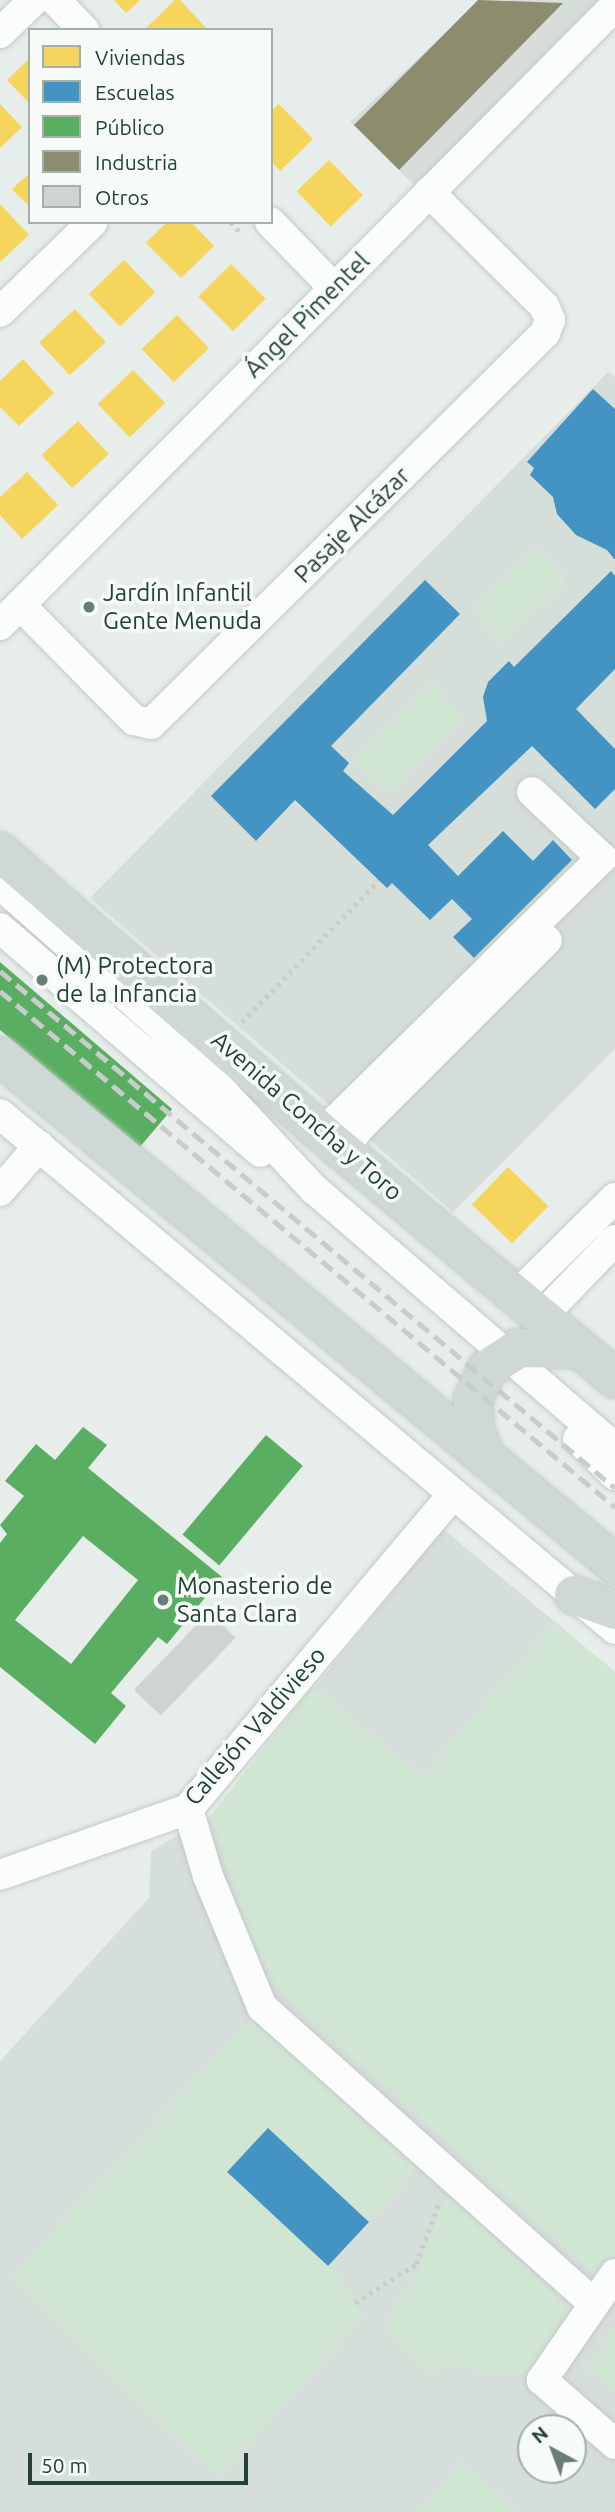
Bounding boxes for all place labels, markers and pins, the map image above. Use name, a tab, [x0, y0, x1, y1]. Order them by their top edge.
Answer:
place label: Jardín Infantil Gente Menuda	[103, 579, 262, 635]
marker: Jardín Infantil Gente Menuda	[81, 599, 97, 615]
place label: (M) Protectora de la Infancia	[56, 952, 214, 1008]
marker: (M) Protectora de la Infancia	[34, 972, 50, 988]
place label: Monasterio de Santa Clara	[177, 1572, 333, 1628]
marker: Monasterio de Santa Clara	[155, 1592, 171, 1608]

